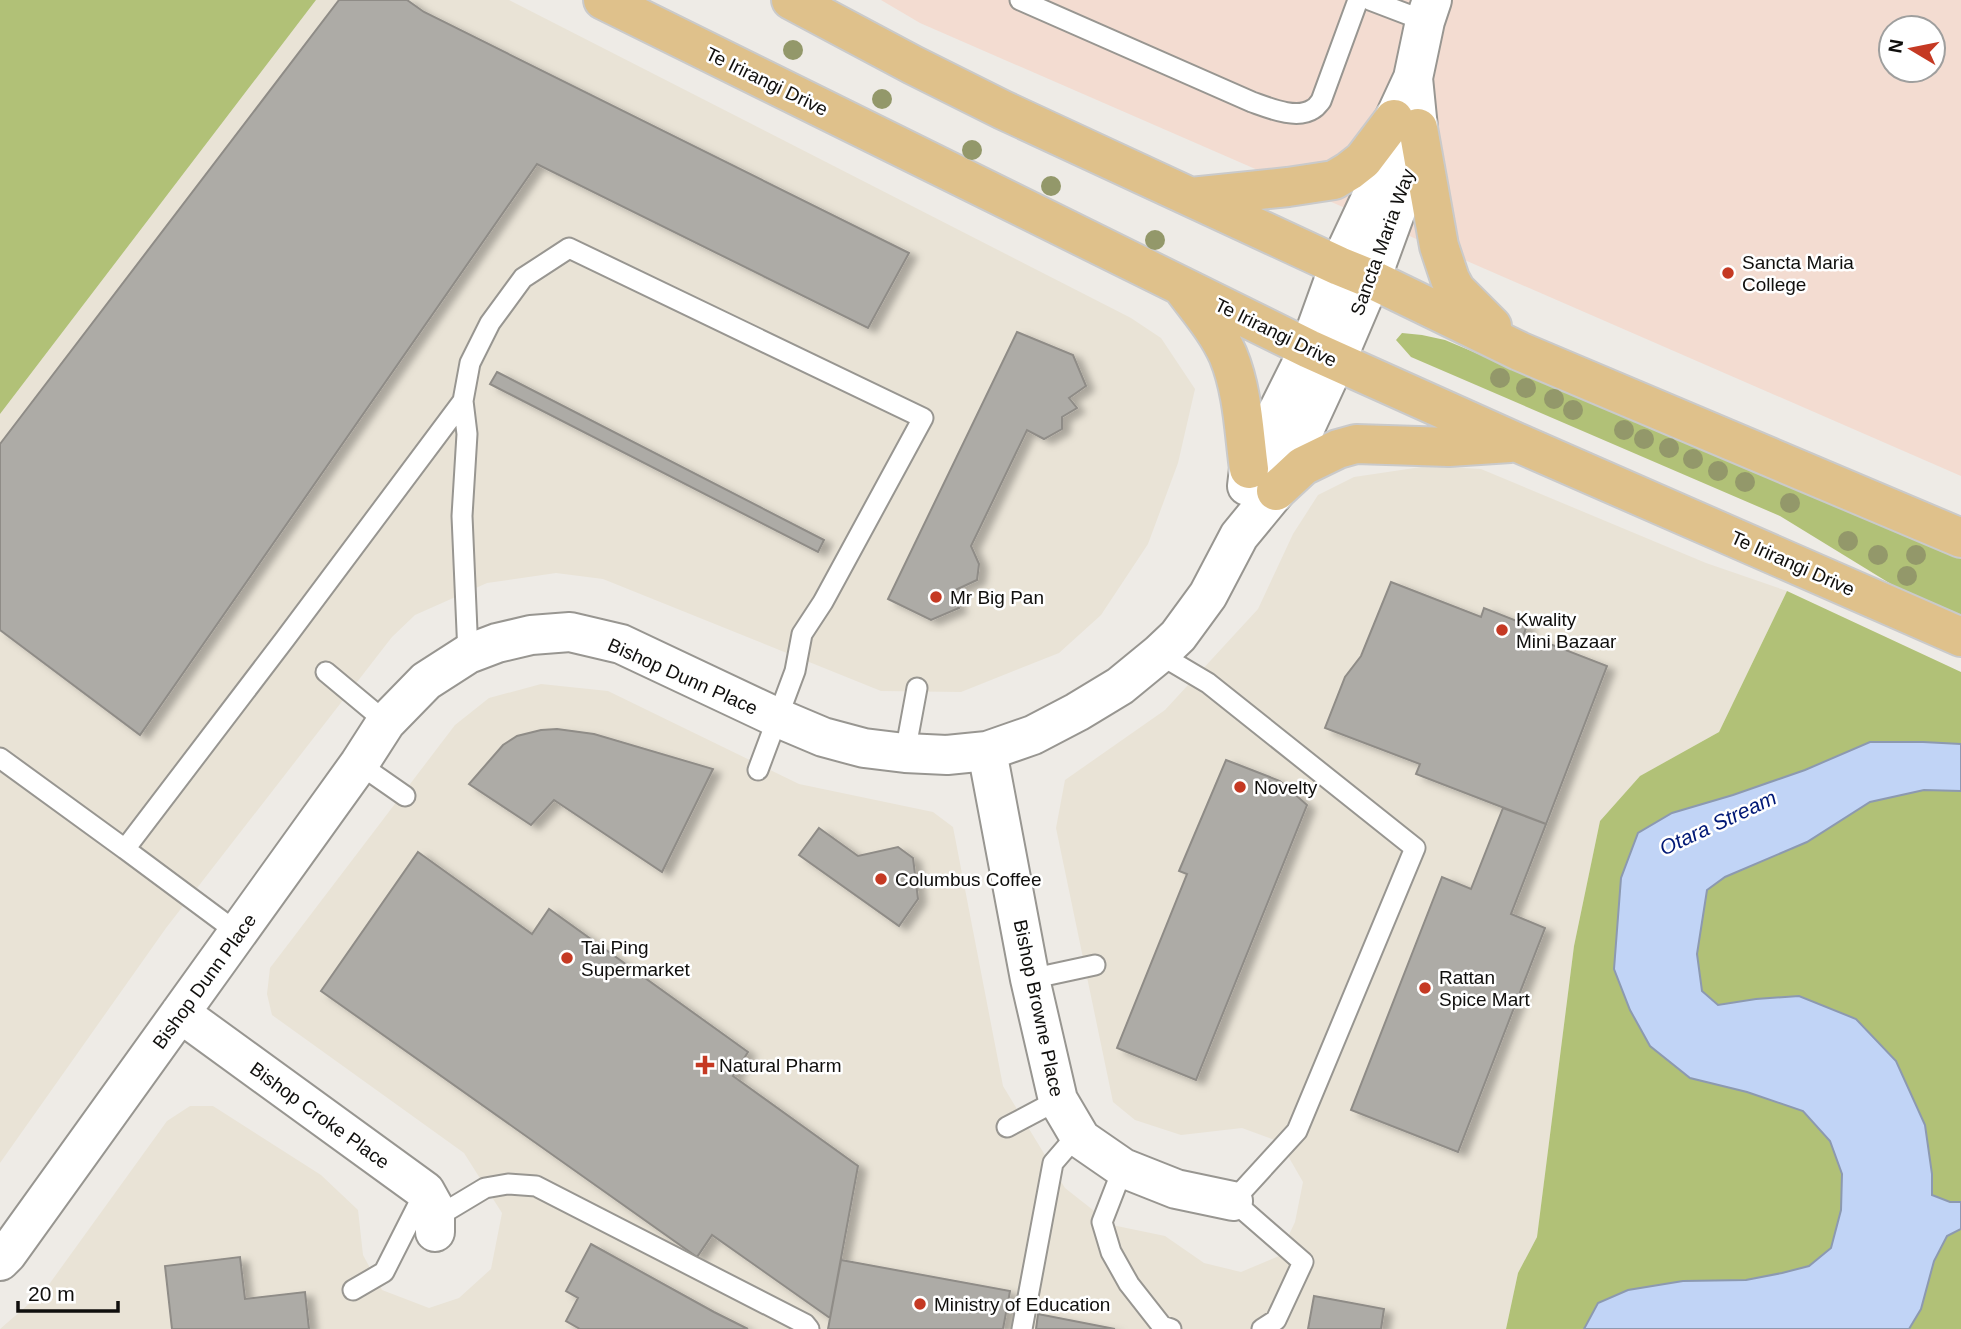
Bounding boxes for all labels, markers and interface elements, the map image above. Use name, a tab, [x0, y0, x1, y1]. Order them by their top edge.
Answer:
north arrow	[1877, 14, 1947, 84]
text: N	[1884, 38, 1907, 55]
street label: Te Irirangi Drive	[702, 43, 831, 120]
street label: Sancta Maria Way	[1346, 166, 1419, 318]
place label: Sancta Maria College	[1742, 252, 1854, 295]
marker: Sancta Maria College	[1720, 265, 1736, 281]
street label: Te Irirangi Drive	[1211, 294, 1340, 371]
street label: Te Irirangi Drive	[1728, 527, 1858, 600]
place label: Mr Big Pan	[950, 587, 1044, 608]
marker: Mr Big Pan	[928, 589, 944, 605]
place label: Kwality Mini Bazaar	[1516, 609, 1617, 652]
marker: Kwality Mini Bazaar	[1494, 622, 1510, 638]
street label: Bishop Dunn Place	[605, 634, 761, 719]
place label: Novelty	[1254, 777, 1318, 798]
marker: Novelty	[1232, 779, 1248, 795]
water label: Otara Stream	[1656, 785, 1780, 860]
place label: Columbus Coffee	[895, 869, 1041, 890]
marker: Columbus Coffee	[873, 871, 889, 887]
street label: Bishop Dunn Place	[148, 910, 260, 1053]
street label: Bishop Browne Place	[1009, 918, 1068, 1099]
place label: Tai Ping Supermarket	[581, 937, 690, 980]
marker: Tai Ping Supermarket	[559, 950, 575, 966]
place label: Rattan Spice Mart	[1439, 967, 1531, 1010]
marker: Rattan Spice Mart	[1417, 980, 1433, 996]
place label: Natural Pharm	[719, 1055, 842, 1076]
marker: Natural Pharm	[697, 1057, 713, 1073]
street label: Bishop Croke Place	[246, 1058, 393, 1173]
scale bar	[18, 1270, 117, 1314]
text: 20 m	[28, 1282, 75, 1305]
place label: Ministry of Education	[934, 1294, 1110, 1315]
marker: Ministry of Education	[912, 1296, 928, 1312]

